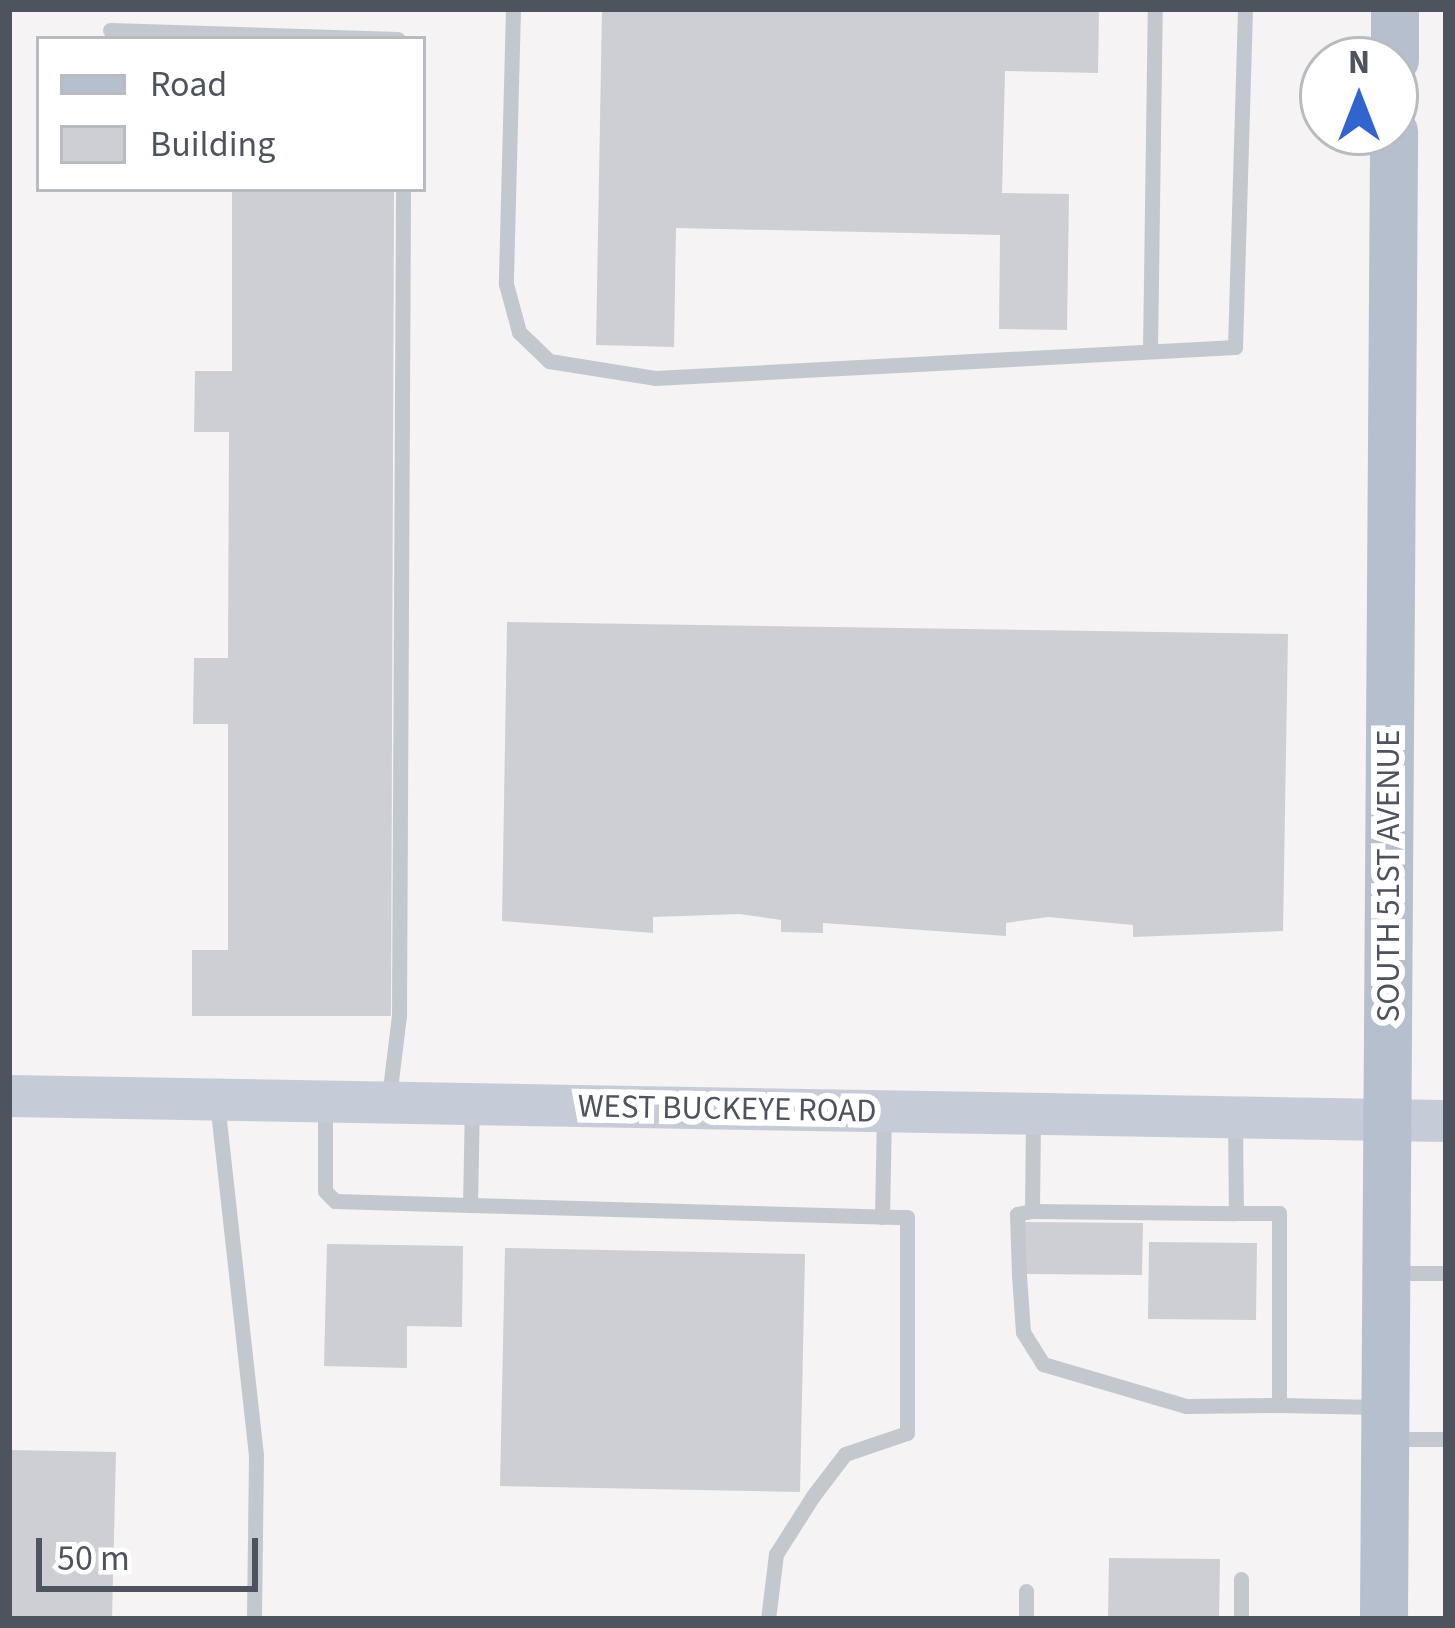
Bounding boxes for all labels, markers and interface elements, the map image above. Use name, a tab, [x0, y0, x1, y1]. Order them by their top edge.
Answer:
legend	[36, 36, 426, 192]
north arrow	[1299, 36, 1419, 156]
text: N	[1348, 39, 1370, 86]
text: Road	[150, 59, 227, 110]
text: Building	[150, 119, 275, 170]
street label: SOUTH 51ST AVENUE	[1369, 730, 1409, 1022]
street label: WEST BUCKEYE ROAD	[577, 1087, 877, 1131]
scale bar	[42, 1514, 264, 1588]
text: 50 m	[57, 1533, 130, 1584]

